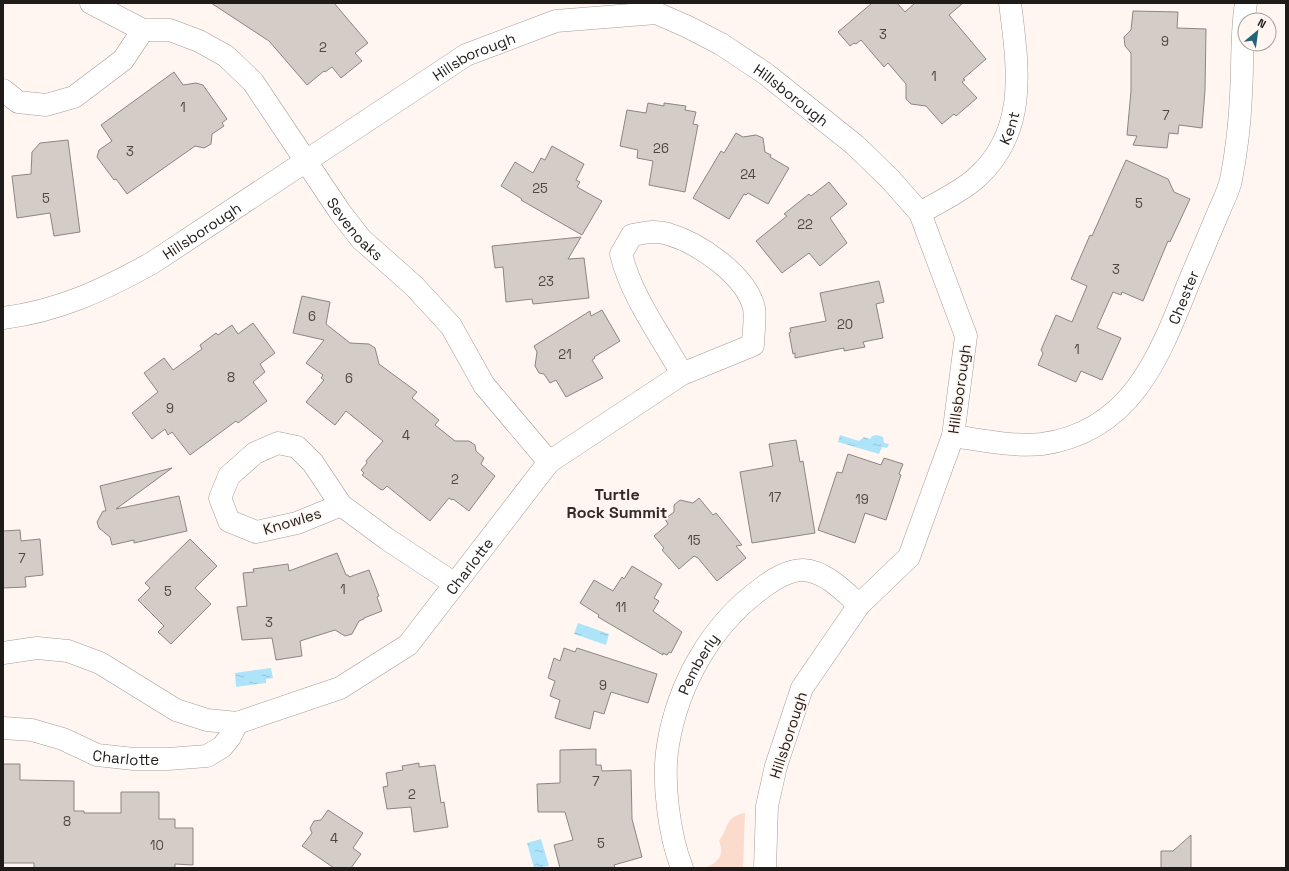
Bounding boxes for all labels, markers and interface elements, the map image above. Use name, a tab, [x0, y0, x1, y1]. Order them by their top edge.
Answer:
north arrow	[1237, 12, 1277, 52]
text: N	[1255, 15, 1268, 31]
house number: 3	[879, 26, 887, 43]
street label: Hillsborough	[428, 28, 518, 84]
house number: 9	[1161, 33, 1169, 50]
house number: 2	[319, 39, 327, 56]
street label: Hillsborough	[750, 59, 833, 130]
house number: 1	[931, 68, 937, 85]
house number: 1	[180, 99, 186, 116]
house number: 7	[1162, 107, 1170, 124]
street label: Kent	[994, 110, 1023, 148]
house number: 26	[653, 140, 669, 157]
house number: 3	[126, 143, 134, 160]
house number: 24	[740, 166, 756, 183]
house number: 25	[532, 180, 548, 197]
house number: 5	[42, 190, 50, 207]
street label: Sevenoaks	[323, 193, 388, 264]
house number: 5	[1135, 195, 1143, 212]
street label: Hillsborough	[158, 197, 244, 263]
house number: 22	[797, 216, 813, 233]
house number: 3	[1112, 261, 1120, 278]
street label: Chester	[1163, 267, 1203, 327]
house number: 23	[538, 273, 554, 290]
house number: 6	[308, 308, 316, 325]
house number: 20	[837, 316, 853, 333]
house number: 1	[1074, 341, 1080, 358]
street label: Hillsborough	[943, 343, 975, 435]
house number: 21	[558, 346, 572, 363]
house number: 8	[227, 369, 235, 386]
house number: 6	[345, 370, 353, 387]
house number: 9	[166, 400, 174, 417]
house number: 4	[402, 427, 410, 444]
house number: 2	[451, 471, 459, 488]
district label: Turtle Rock Summit	[567, 484, 667, 523]
house number: 17	[769, 489, 781, 506]
house number: 19	[855, 491, 869, 508]
street label: Knowles	[261, 503, 324, 539]
house number: 15	[687, 532, 701, 549]
street label: Charlotte	[441, 533, 497, 598]
house number: 7	[18, 550, 26, 567]
house number: 1	[340, 581, 346, 598]
house number: 5	[164, 583, 172, 600]
house number: 11	[616, 599, 626, 616]
house number: 3	[265, 614, 273, 631]
street label: Pemberly	[673, 629, 722, 697]
house number: 9	[599, 677, 607, 694]
street label: Hillsborough	[765, 689, 811, 781]
street label: Charlotte	[92, 745, 159, 769]
house number: 7	[592, 773, 600, 790]
house number: 2	[408, 786, 416, 803]
house number: 8	[63, 813, 71, 830]
house number: 4	[330, 830, 338, 847]
house number: 5	[597, 835, 605, 852]
house number: 10	[150, 837, 164, 854]

